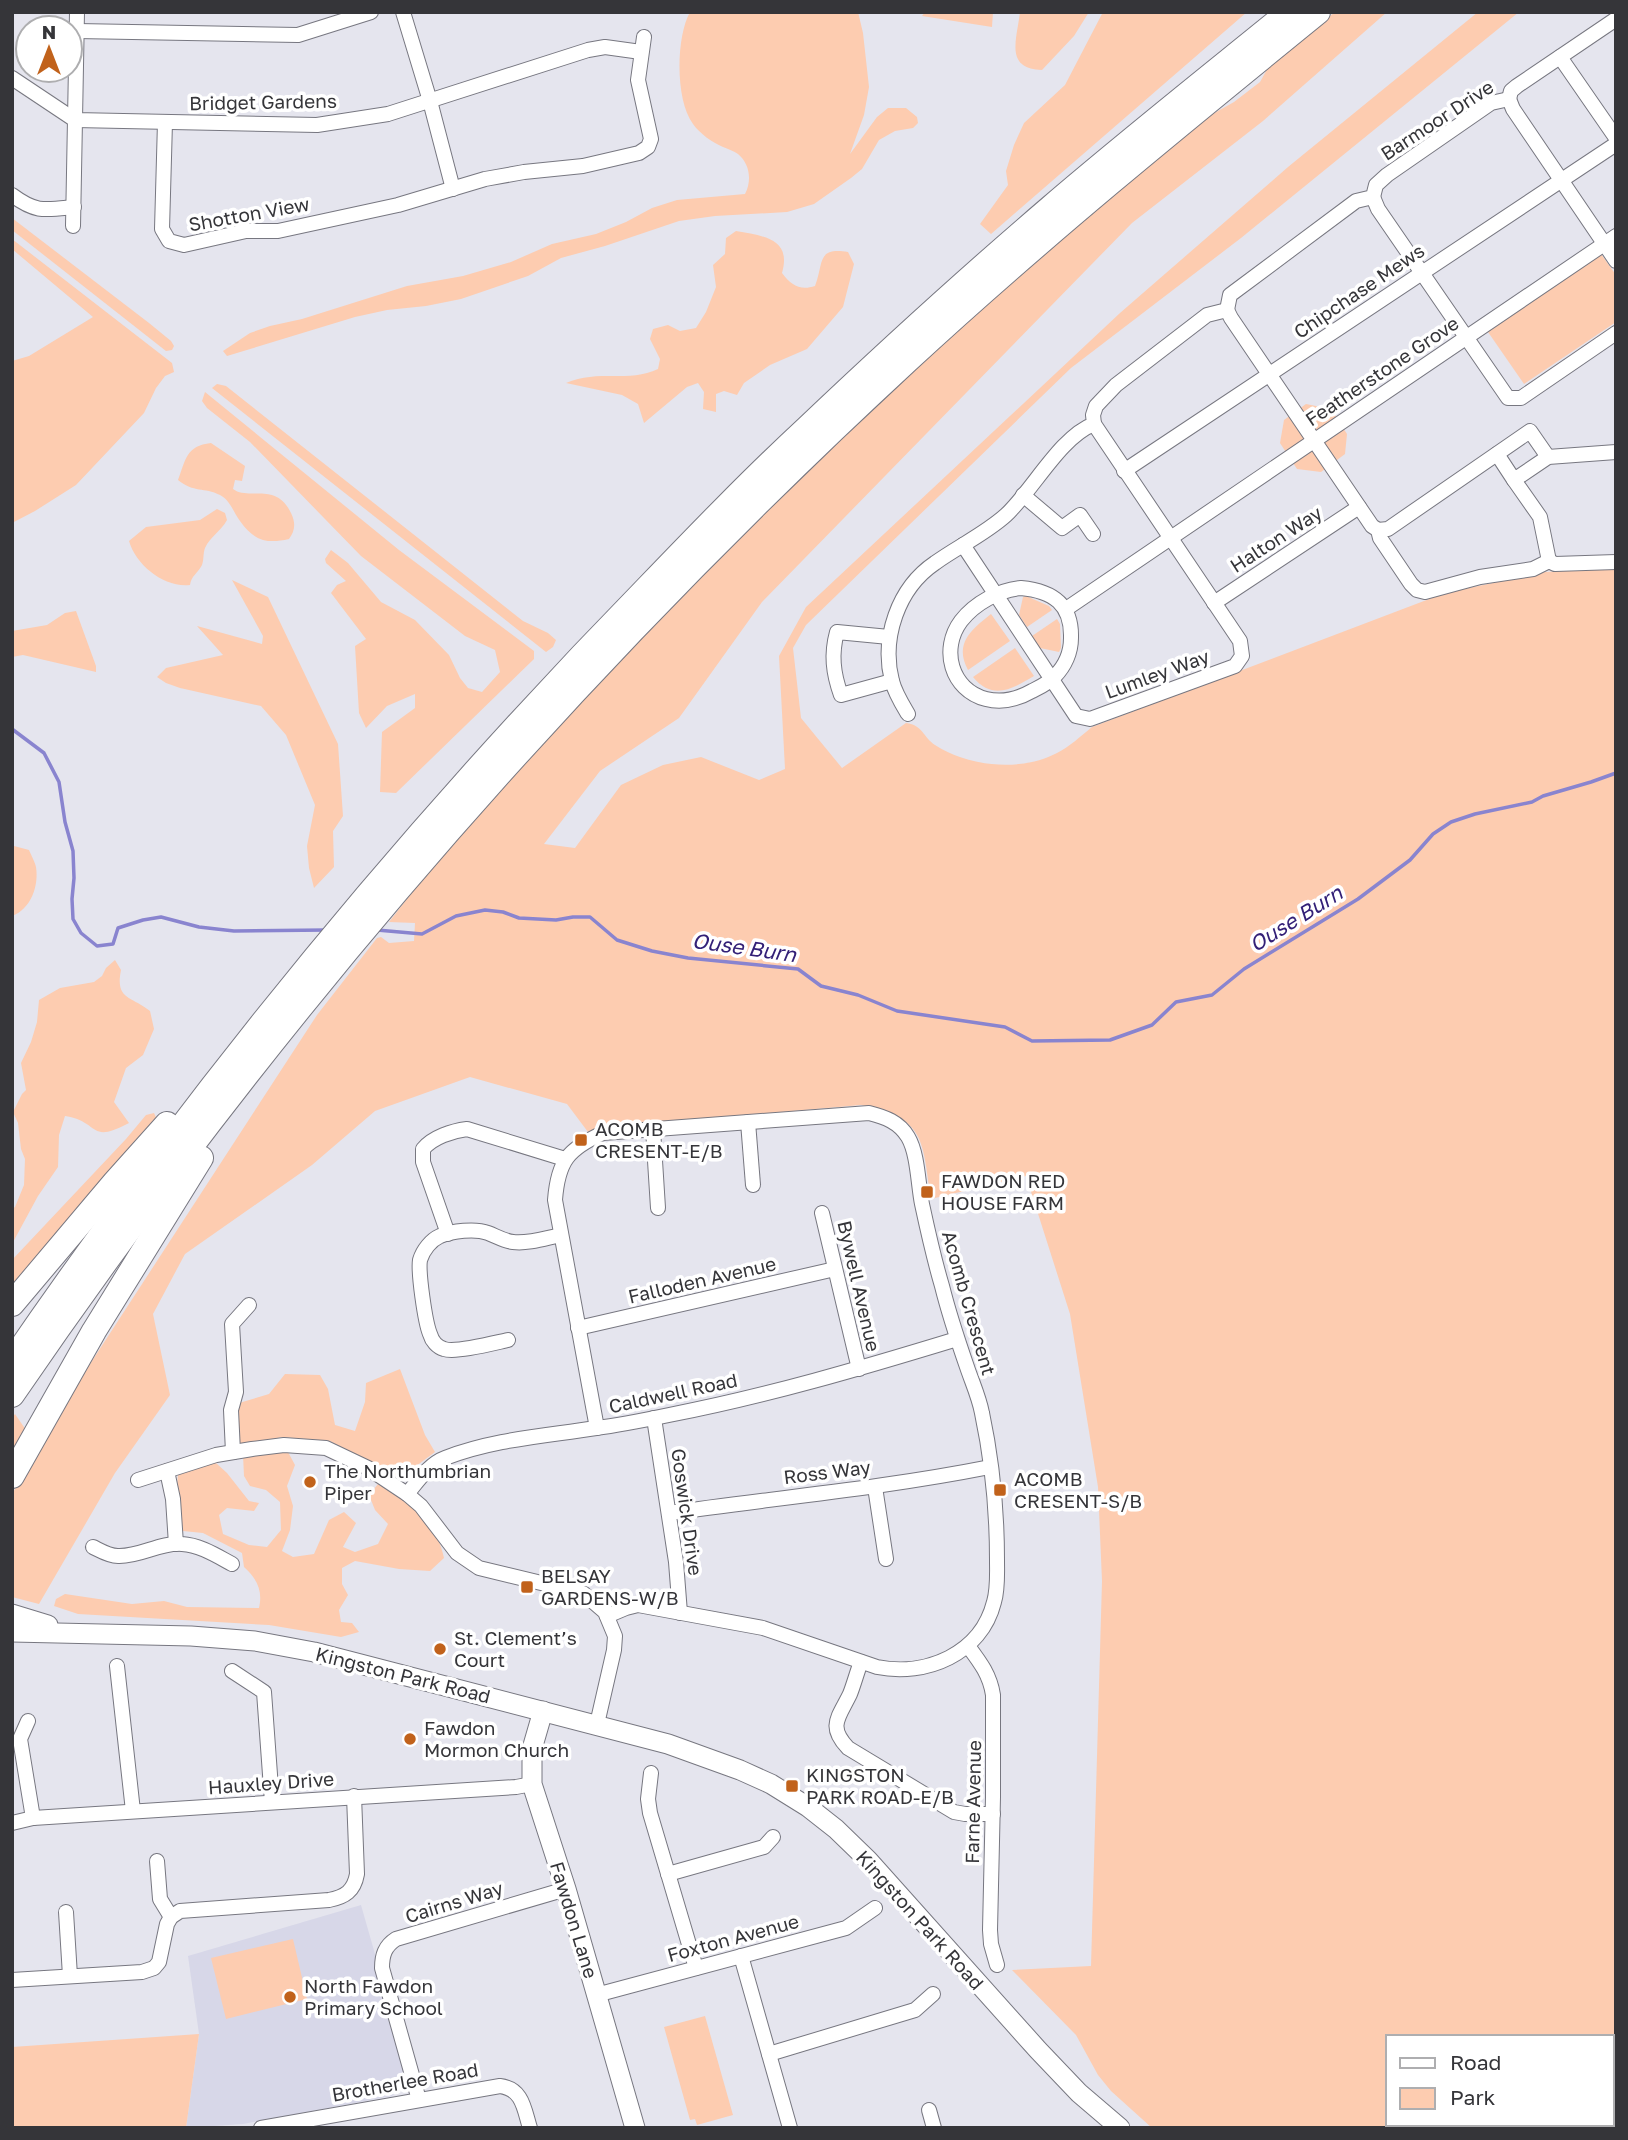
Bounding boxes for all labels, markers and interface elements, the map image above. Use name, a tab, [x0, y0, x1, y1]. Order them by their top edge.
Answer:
north arrow	[14, 14, 84, 84]
text: N	[42, 20, 56, 43]
street label: Barmoor Drive	[1376, 75, 1497, 165]
street label: Bridget Gardens	[189, 89, 337, 114]
street label: Shotton View	[187, 192, 311, 235]
street label: Chipchase Mews	[1289, 238, 1428, 343]
street label: Featherstone Grove	[1301, 311, 1463, 430]
street label: Halton Way	[1226, 500, 1326, 577]
street label: Lumley Way	[1102, 644, 1212, 703]
water label: Ouse Burn	[1244, 879, 1348, 957]
water label: Ouse Burn	[690, 927, 799, 967]
place label: ACOMB CRESENT-E/B	[595, 1117, 723, 1162]
marker: ACOMB CRESENT-E/B	[573, 1132, 589, 1148]
place label: FAWDON RED HOUSE FARM	[941, 1169, 1065, 1214]
marker: FAWDON RED HOUSE FARM	[919, 1184, 935, 1200]
street label: Bywell Avenue	[833, 1218, 886, 1354]
street label: Acomb Crescent	[938, 1228, 1001, 1378]
street label: Falloden Avenue	[626, 1251, 778, 1308]
street label: Caldwell Road	[606, 1368, 739, 1417]
street label: Goswick Drive	[667, 1447, 708, 1577]
street label: Ross Way	[782, 1455, 872, 1488]
place label: The Northumbrian Piper	[324, 1459, 491, 1504]
place label: ACOMB CRESENT-S/B	[1014, 1467, 1142, 1512]
marker: The Northumbrian Piper	[302, 1474, 318, 1490]
marker: ACOMB CRESENT-S/B	[992, 1482, 1008, 1498]
place label: BELSAY GARDENS-W/B	[541, 1564, 678, 1609]
marker: BELSAY GARDENS-W/B	[519, 1579, 535, 1595]
place label: St. Clement’s Court	[454, 1626, 577, 1671]
marker: St. Clement’s Court	[432, 1641, 448, 1657]
street label: Kingston Park Road	[313, 1642, 493, 1707]
place label: Fawdon Mormon Church	[424, 1716, 569, 1761]
marker: Fawdon Mormon Church	[402, 1731, 418, 1747]
street label: Farne Avenue	[960, 1740, 985, 1864]
place label: KINGSTON PARK ROAD-E/B	[806, 1763, 954, 1808]
street label: Hauxley Drive	[207, 1767, 335, 1798]
marker: KINGSTON PARK ROAD-E/B	[784, 1778, 800, 1794]
street label: Kingston Park Road	[852, 1845, 989, 1994]
street label: Fawdon Lane	[546, 1859, 603, 1981]
street label: Cairns Way	[402, 1876, 506, 1927]
street label: Foxton Avenue	[664, 1909, 801, 1966]
place label: North Fawdon Primary School	[304, 1974, 443, 2019]
marker: North Fawdon Primary School	[282, 1989, 298, 2005]
legend	[1386, 2035, 1614, 2126]
text: Road	[1450, 2049, 1501, 2075]
street label: Brotherlee Road	[330, 2057, 480, 2106]
text: Park	[1450, 2084, 1496, 2110]

